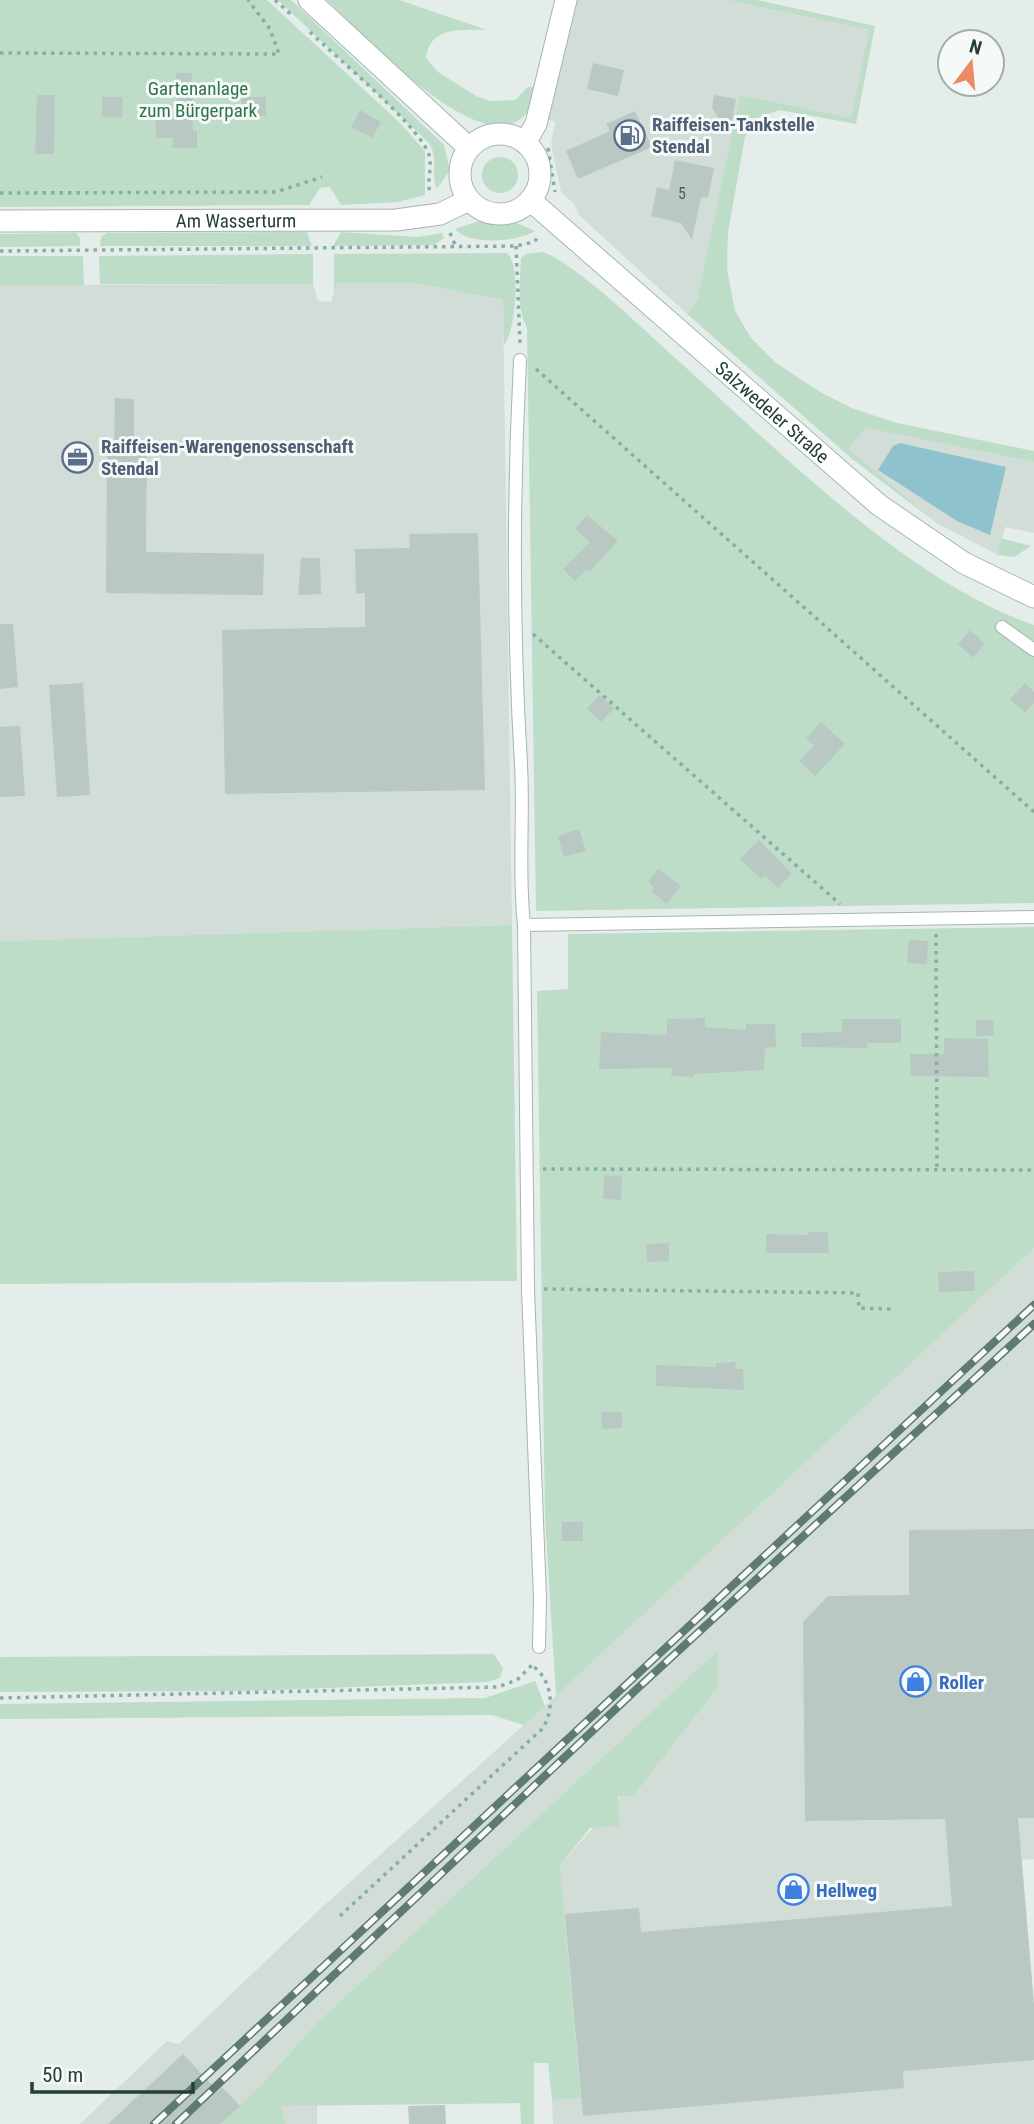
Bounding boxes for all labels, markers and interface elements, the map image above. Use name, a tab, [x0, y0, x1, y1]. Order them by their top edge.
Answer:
north arrow	[936, 28, 1006, 98]
text: N	[967, 34, 984, 60]
park label: Gartenanlage zum Bürgerpark	[139, 77, 258, 122]
place label: Raiffeisen-Tankstelle Stendal	[652, 113, 815, 158]
fuel station icon: Raiffeisen-Tankstelle Stendal	[612, 118, 646, 152]
house number: 5	[678, 184, 686, 203]
street label: Am Wasserturm	[176, 209, 296, 232]
street label: Salzwedeler Straße	[711, 356, 834, 468]
place label: Raiffeisen-Warengenossenschaft Stendal	[101, 435, 354, 480]
office icon: Raiffeisen-Warengenossenschaft Stendal	[61, 440, 95, 474]
shop icon: Roller	[899, 1665, 933, 1699]
place label: Roller	[939, 1671, 984, 1694]
shop icon: Hellweg	[776, 1873, 810, 1907]
place label: Hellweg	[816, 1879, 877, 1902]
scale bar	[32, 2050, 192, 2094]
text: 50 m	[42, 2063, 83, 2087]

